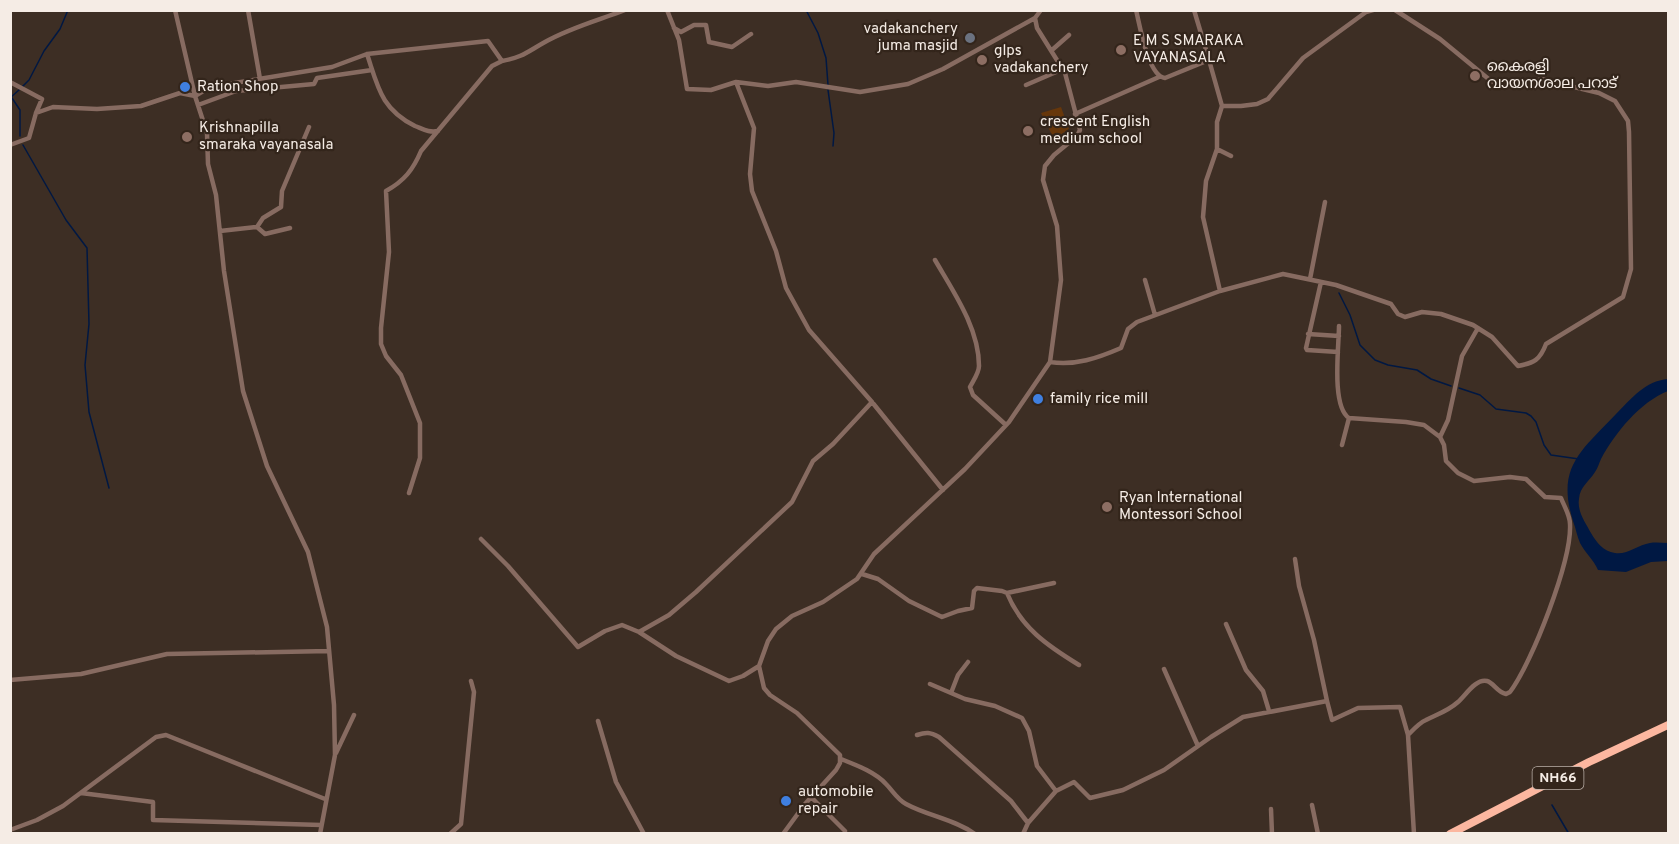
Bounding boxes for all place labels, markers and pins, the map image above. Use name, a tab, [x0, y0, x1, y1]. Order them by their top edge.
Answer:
place label: vadakanchery juma masjid	[864, 20, 958, 56]
marker: vadakanchery juma masjid	[963, 31, 977, 45]
place label: E M S SMARAKA VAYANASALA	[1133, 32, 1244, 68]
place label: glps vadakanchery	[994, 42, 1089, 78]
marker: E M S SMARAKA VAYANASALA	[1114, 43, 1128, 57]
marker: glps vadakanchery	[975, 53, 989, 67]
place label: കൈരളി വായനശാല പറാട്	[1487, 58, 1619, 94]
marker: കൈരളി വായനശാല പറാട്	[1468, 69, 1482, 83]
place label: Ration Shop	[197, 78, 278, 97]
marker: Ration Shop	[178, 80, 192, 94]
place label: crescent English medium school	[1040, 113, 1150, 149]
place label: Krishnapilla smaraka vayanasala	[199, 119, 333, 155]
marker: crescent English medium school	[1021, 124, 1035, 138]
marker: Krishnapilla smaraka vayanasala	[180, 130, 194, 144]
place label: family rice mill	[1050, 390, 1148, 409]
marker: family rice mill	[1031, 392, 1045, 406]
place label: Ryan International Montessori School	[1119, 489, 1242, 525]
marker: Ryan International Montessori School	[1100, 500, 1114, 514]
place label: automobile repair	[798, 783, 874, 819]
marker: automobile repair	[779, 794, 793, 808]

